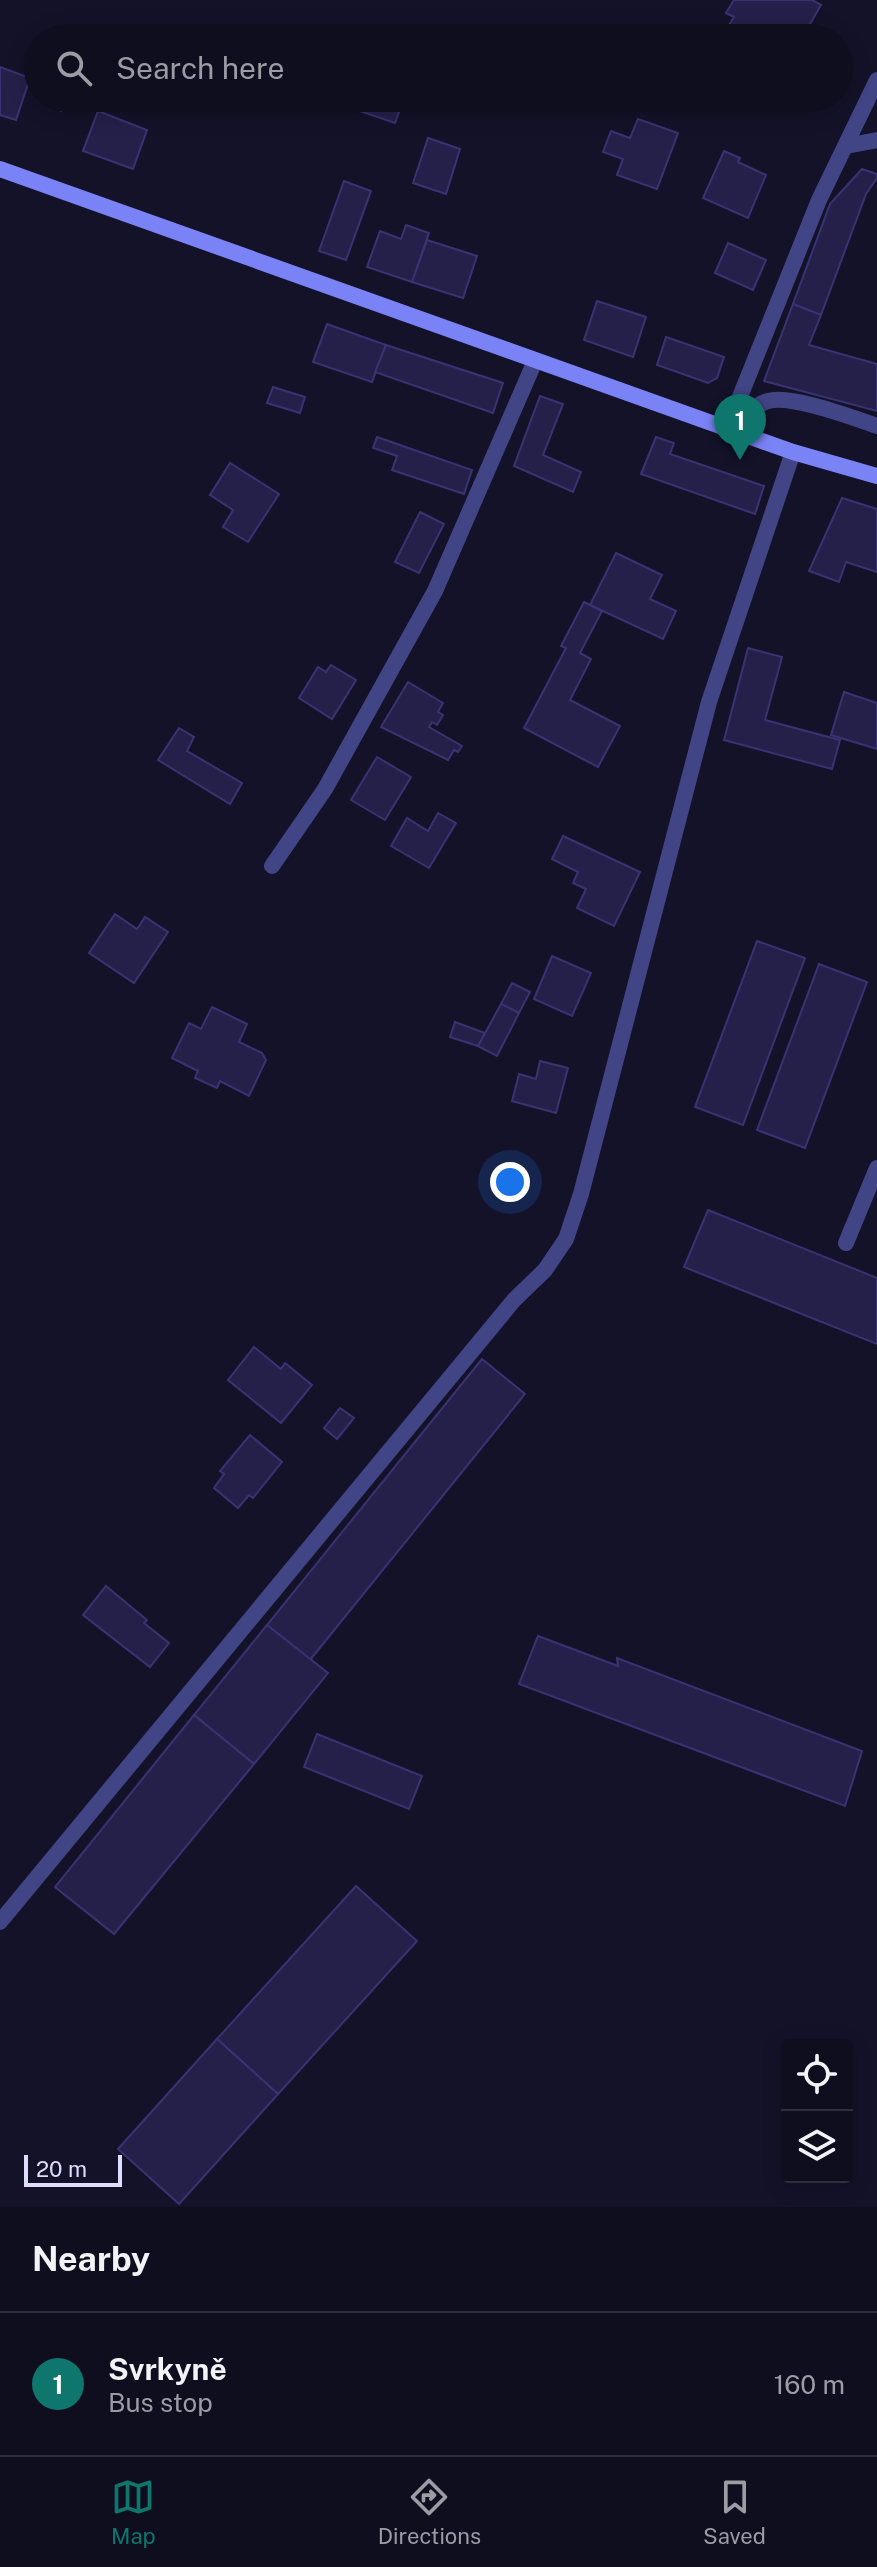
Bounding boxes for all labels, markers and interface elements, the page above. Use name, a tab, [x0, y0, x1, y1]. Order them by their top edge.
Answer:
search box	[24, 24, 853, 112]
icon: search	[52, 46, 96, 90]
text: Search here	[116, 50, 284, 86]
pin: 1	[714, 394, 766, 460]
your location	[490, 1162, 530, 1202]
map controls	[781, 2039, 853, 2183]
button: locate	[781, 2039, 853, 2111]
button: layers	[781, 2111, 853, 2183]
scale bar	[24, 2151, 122, 2187]
text: 20 m	[36, 2156, 87, 2182]
text: Nearby	[32, 2239, 150, 2279]
text: Svrkyně	[108, 2351, 226, 2387]
text: 1	[52, 2369, 64, 2400]
text: 160 m	[774, 2369, 845, 2400]
text: Bus stop	[108, 2387, 213, 2418]
tab: Map	[111, 2475, 156, 2549]
tab: Directions	[378, 2475, 481, 2549]
tab: Saved	[703, 2475, 766, 2549]

